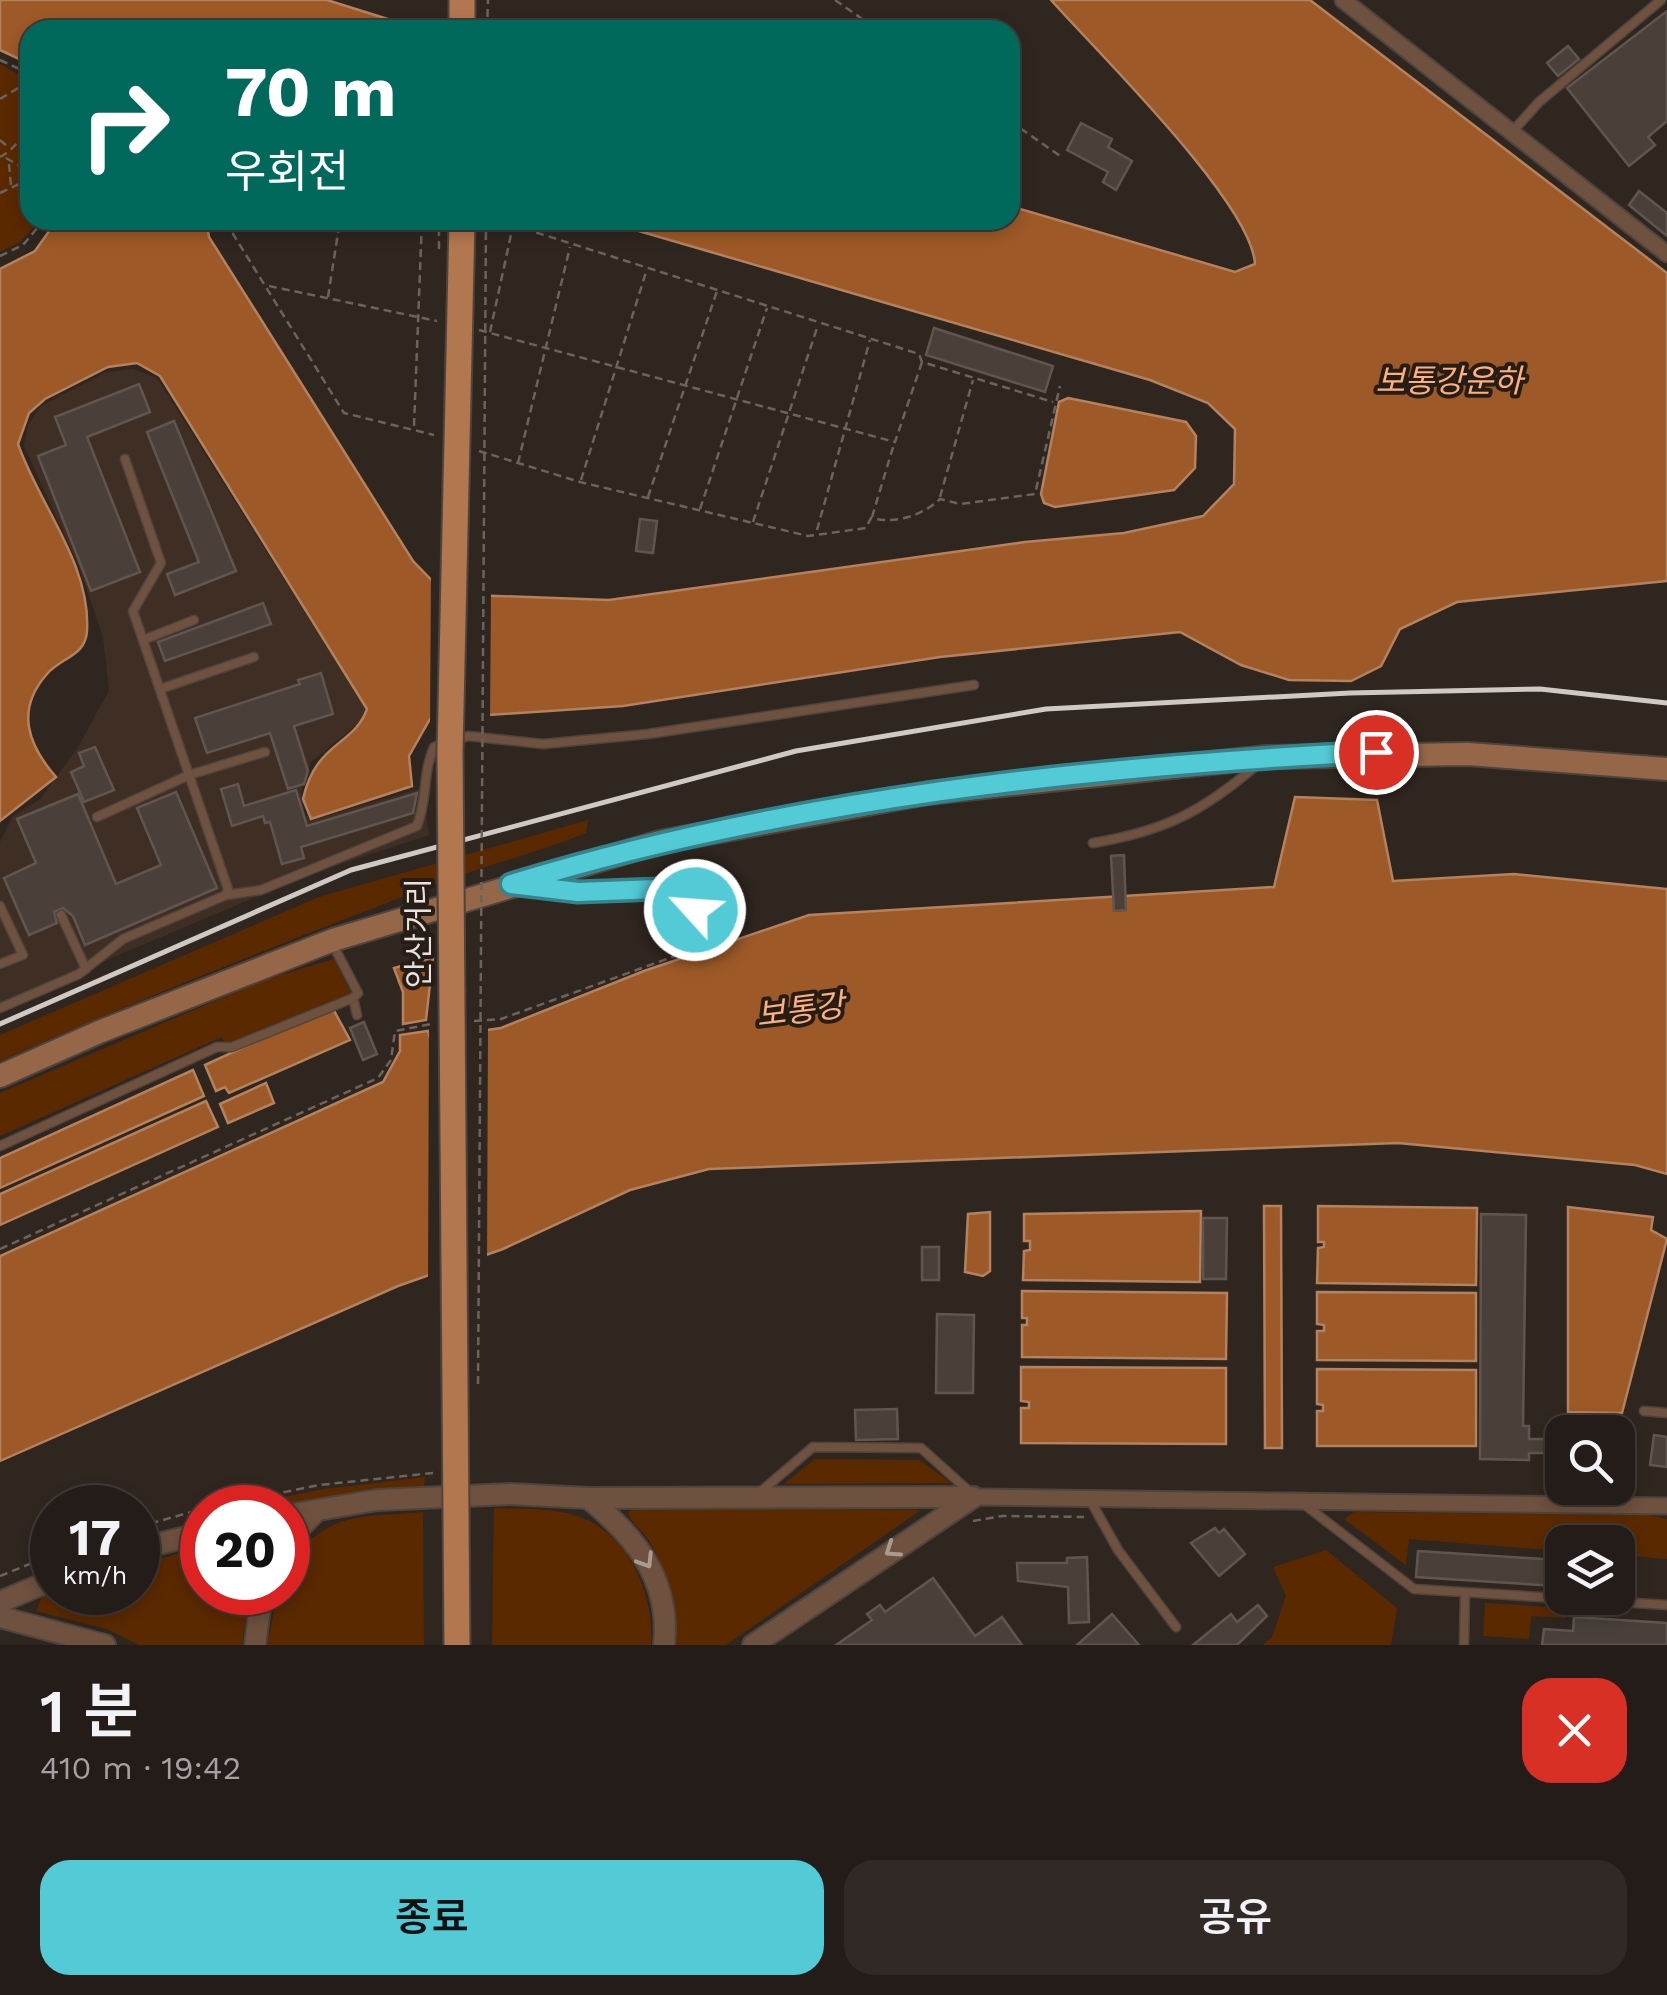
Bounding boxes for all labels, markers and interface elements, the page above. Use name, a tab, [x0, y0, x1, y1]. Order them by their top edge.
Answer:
text: 70 m	[225, 51, 397, 133]
icon: right	[60, 60, 190, 190]
text: 우회전	[225, 145, 349, 198]
water label: 보통강운하	[1375, 362, 1526, 400]
pin	[1334, 710, 1419, 795]
icon: arrive	[1349, 725, 1404, 780]
position arrow	[643, 858, 747, 962]
street label: 안산거리	[401, 878, 436, 988]
water label: 보통강	[754, 985, 851, 1034]
map controls	[1545, 1415, 1635, 1615]
button: search	[1545, 1415, 1635, 1505]
speed limit sign: 20	[180, 1485, 310, 1615]
text: 17	[69, 1508, 121, 1567]
button: layers	[1545, 1525, 1635, 1615]
one-way arrow	[884, 1538, 903, 1556]
one-way arrow	[634, 1551, 653, 1569]
text: km/h	[63, 1561, 127, 1590]
text: 1 분	[40, 1676, 139, 1747]
button: close	[1522, 1678, 1627, 1783]
text: 410 m · 19:42	[40, 1749, 241, 1787]
button: 종료	[40, 1860, 824, 1975]
button: 공유	[844, 1860, 1627, 1975]

